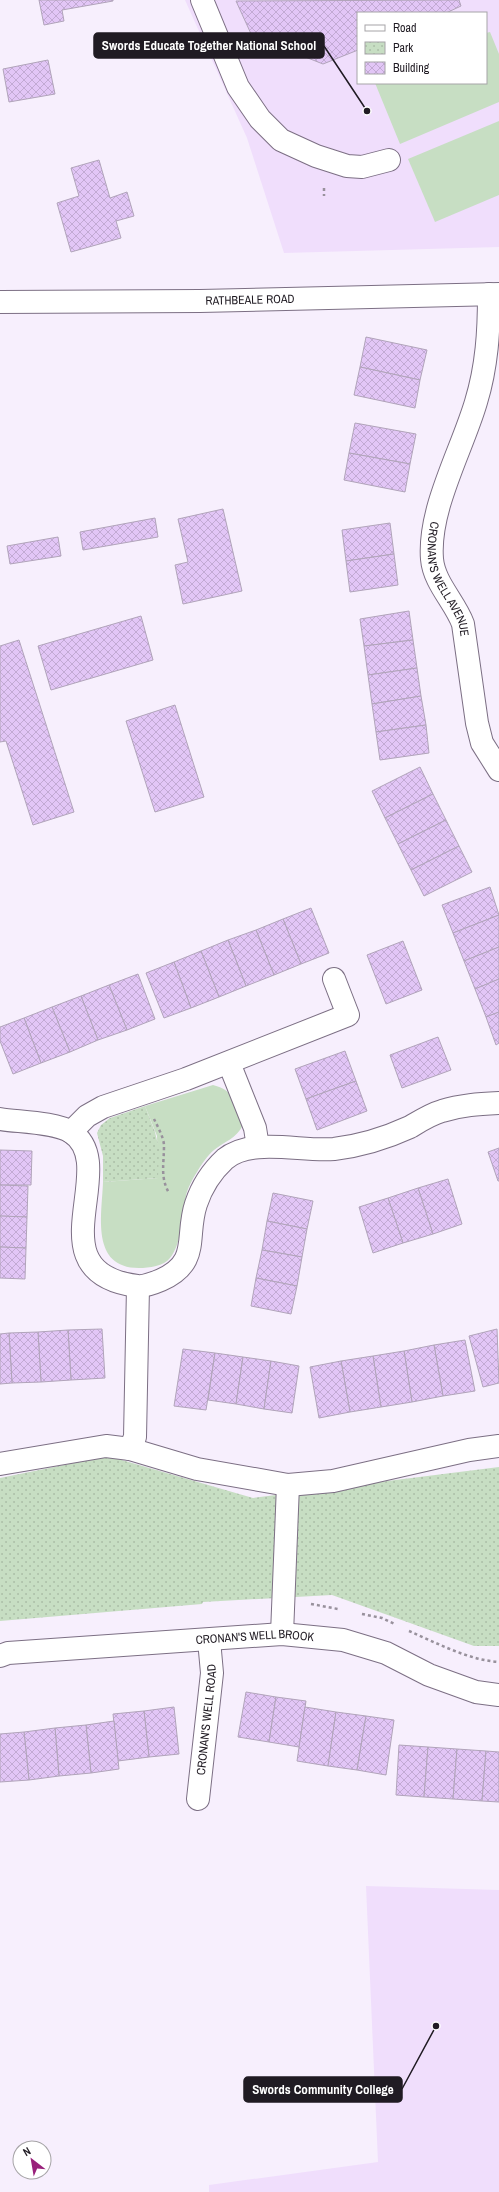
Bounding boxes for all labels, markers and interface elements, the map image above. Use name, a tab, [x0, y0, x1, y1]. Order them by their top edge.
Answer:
legend	[357, 12, 487, 84]
text: Road	[393, 20, 417, 36]
callout: Swords Educate Together National School	[94, 33, 324, 58]
text: Swords Educate Together National School	[102, 37, 316, 54]
text: Park	[393, 40, 413, 56]
text: Building	[393, 60, 430, 76]
street label: RATHBEALE ROAD	[205, 291, 295, 309]
street label: CRONAN'S WELL AVENUE	[424, 520, 473, 637]
street label: CRONAN'S WELL BROOK	[195, 1626, 315, 1648]
street label: CRONAN'S WELL ROAD	[193, 1663, 220, 1776]
callout: Swords Community College	[244, 2077, 402, 2102]
text: Swords Community College	[252, 2081, 394, 2098]
north arrow	[12, 2140, 52, 2180]
text: N	[20, 2144, 33, 2159]

